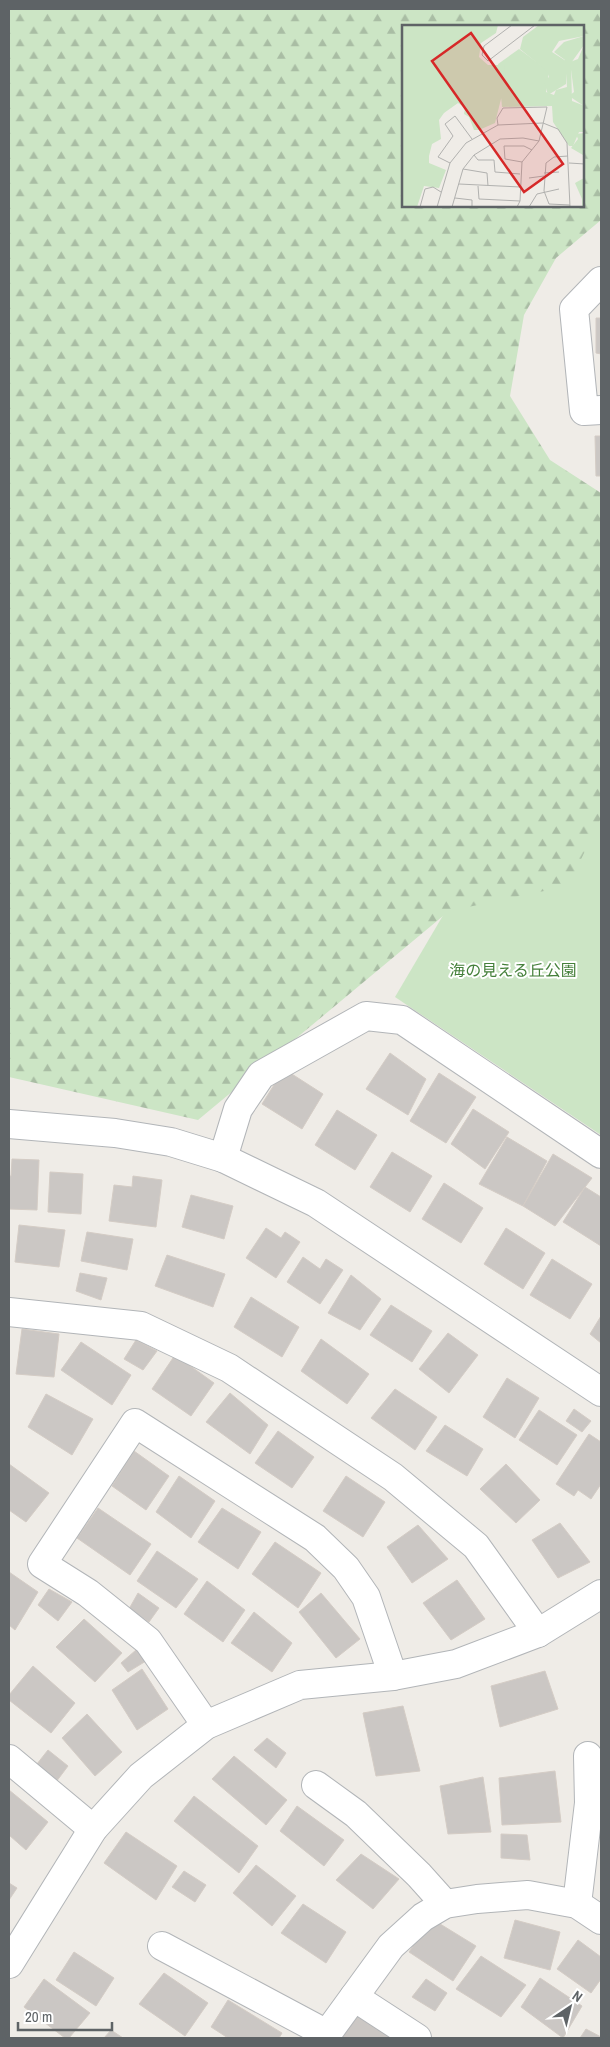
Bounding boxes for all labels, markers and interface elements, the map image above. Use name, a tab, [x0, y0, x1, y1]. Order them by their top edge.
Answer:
inset map	[402, 25, 585, 208]
park label: 海の見える丘公園	[449, 959, 577, 981]
north arrow	[545, 1982, 595, 2032]
text: N	[569, 1987, 586, 2006]
scale bar	[18, 2000, 111, 2032]
text: 20 m	[25, 2006, 52, 2027]

